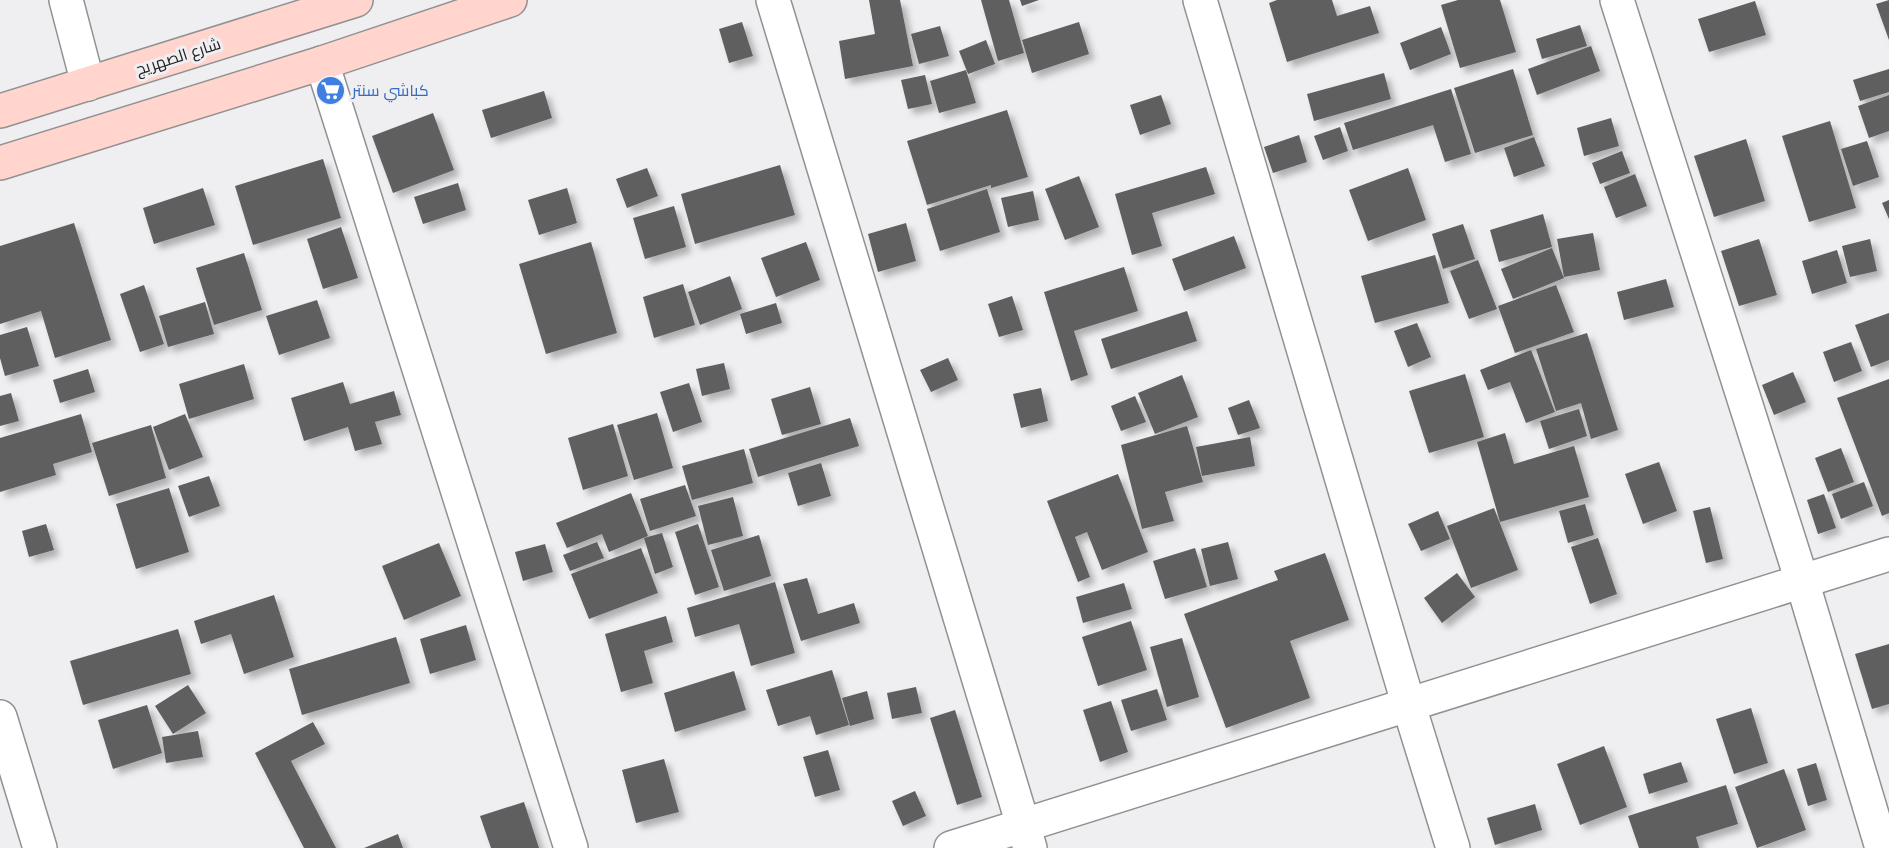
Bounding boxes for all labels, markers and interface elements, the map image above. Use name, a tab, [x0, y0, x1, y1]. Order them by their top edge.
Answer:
street label: شارع الصهريج	[133, 33, 224, 81]
supermarket icon: كباشي سنتر	[315, 74, 347, 106]
place label: كباشي سنتر	[351, 80, 429, 103]

